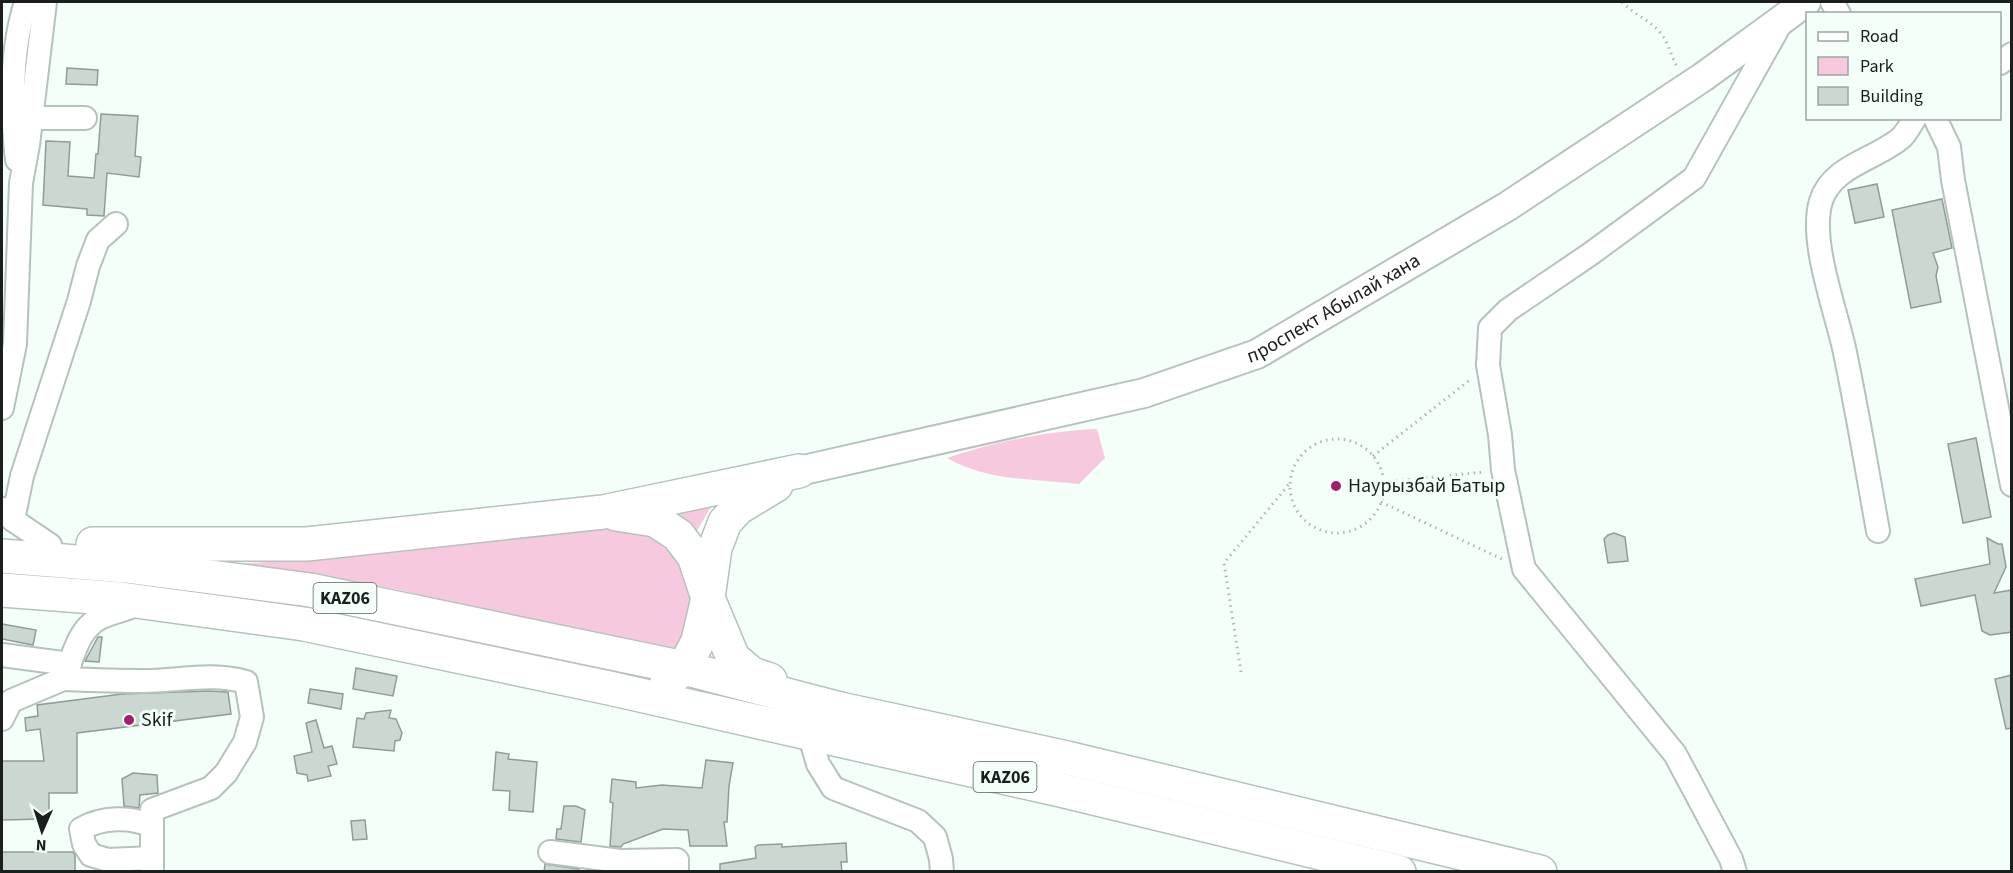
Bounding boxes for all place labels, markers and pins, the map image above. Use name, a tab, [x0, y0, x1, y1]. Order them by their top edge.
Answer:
place label: Наурызбай Батыр	[1348, 472, 1505, 500]
marker: Наурызбай Батыр	[1329, 479, 1343, 493]
place label: Skif	[141, 706, 173, 734]
marker: Skif	[122, 713, 136, 727]

